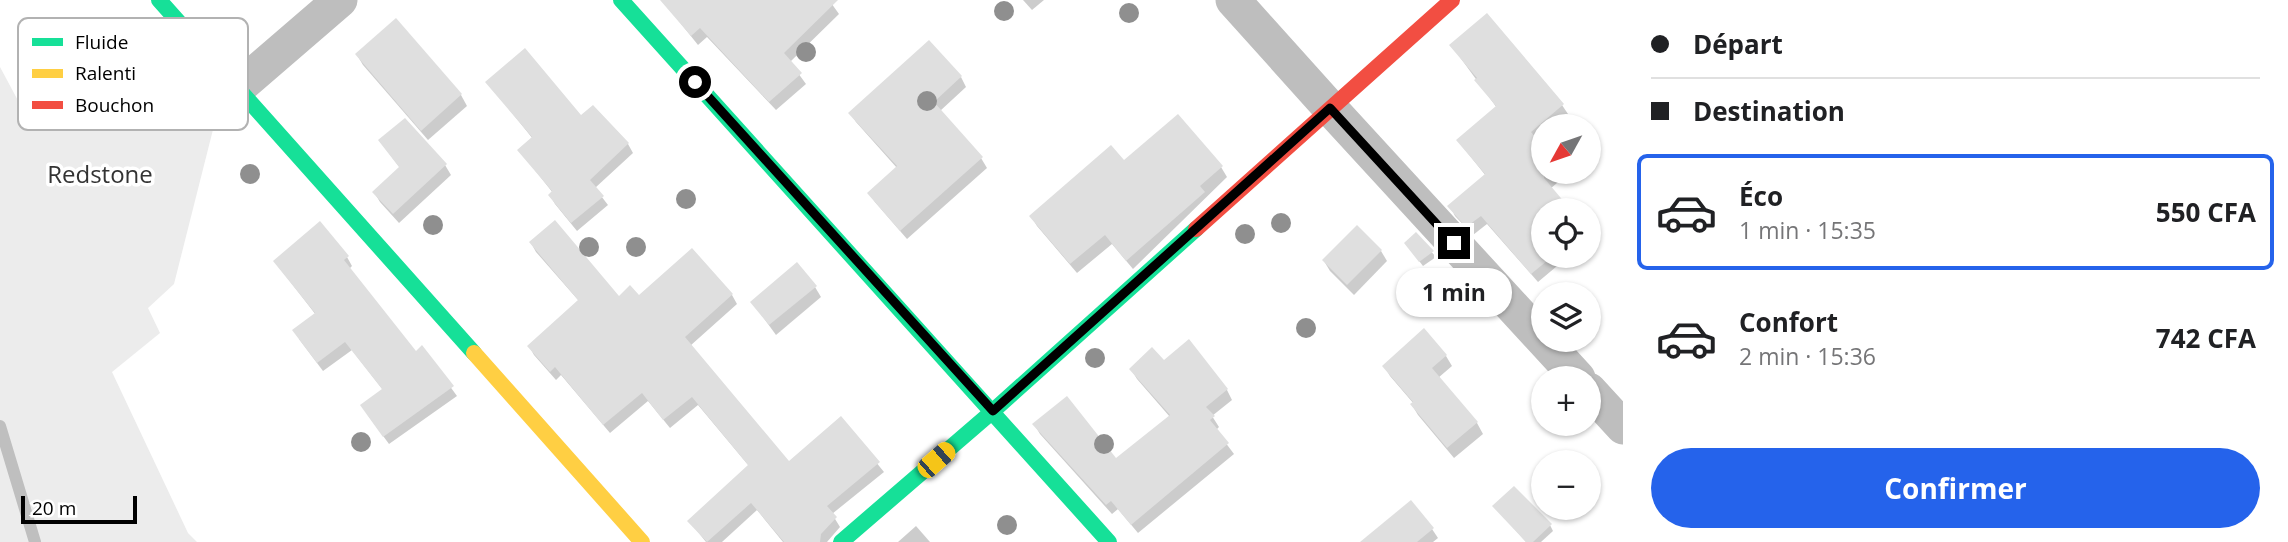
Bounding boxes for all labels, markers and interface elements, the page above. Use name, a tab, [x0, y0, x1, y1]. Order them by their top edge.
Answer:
legend	[18, 18, 248, 130]
text: Départ	[1693, 26, 1783, 62]
text: Fluide	[75, 29, 128, 55]
text: Ralenti	[75, 60, 136, 86]
route start	[679, 66, 711, 98]
text: Bouchon	[75, 92, 154, 118]
text: Destination	[1693, 93, 1845, 129]
north arrow	[1531, 114, 1601, 184]
map controls	[1531, 114, 1601, 520]
park label: Redstone	[47, 157, 153, 190]
text: Éco	[1739, 178, 1783, 214]
icon: car	[1655, 181, 1718, 244]
text: 550 CFA	[2156, 194, 2256, 230]
button: locate	[1531, 198, 1601, 268]
text: 1 min · 15:35	[1739, 214, 1876, 246]
route end	[1438, 227, 1470, 259]
callout: 1 min	[1396, 268, 1512, 316]
text: 1 min	[1422, 276, 1486, 308]
button: layers	[1531, 282, 1601, 352]
text: Confort	[1739, 304, 1838, 340]
icon: car	[1655, 307, 1718, 370]
text: 742 CFA	[2156, 320, 2256, 356]
text: 2 min · 15:36	[1739, 340, 1876, 372]
button: +	[1531, 366, 1601, 436]
car	[914, 438, 959, 482]
button: Confirmer	[1651, 448, 2260, 528]
button: −	[1531, 450, 1601, 520]
scale bar	[21, 493, 136, 525]
text: 20 m	[32, 495, 76, 521]

